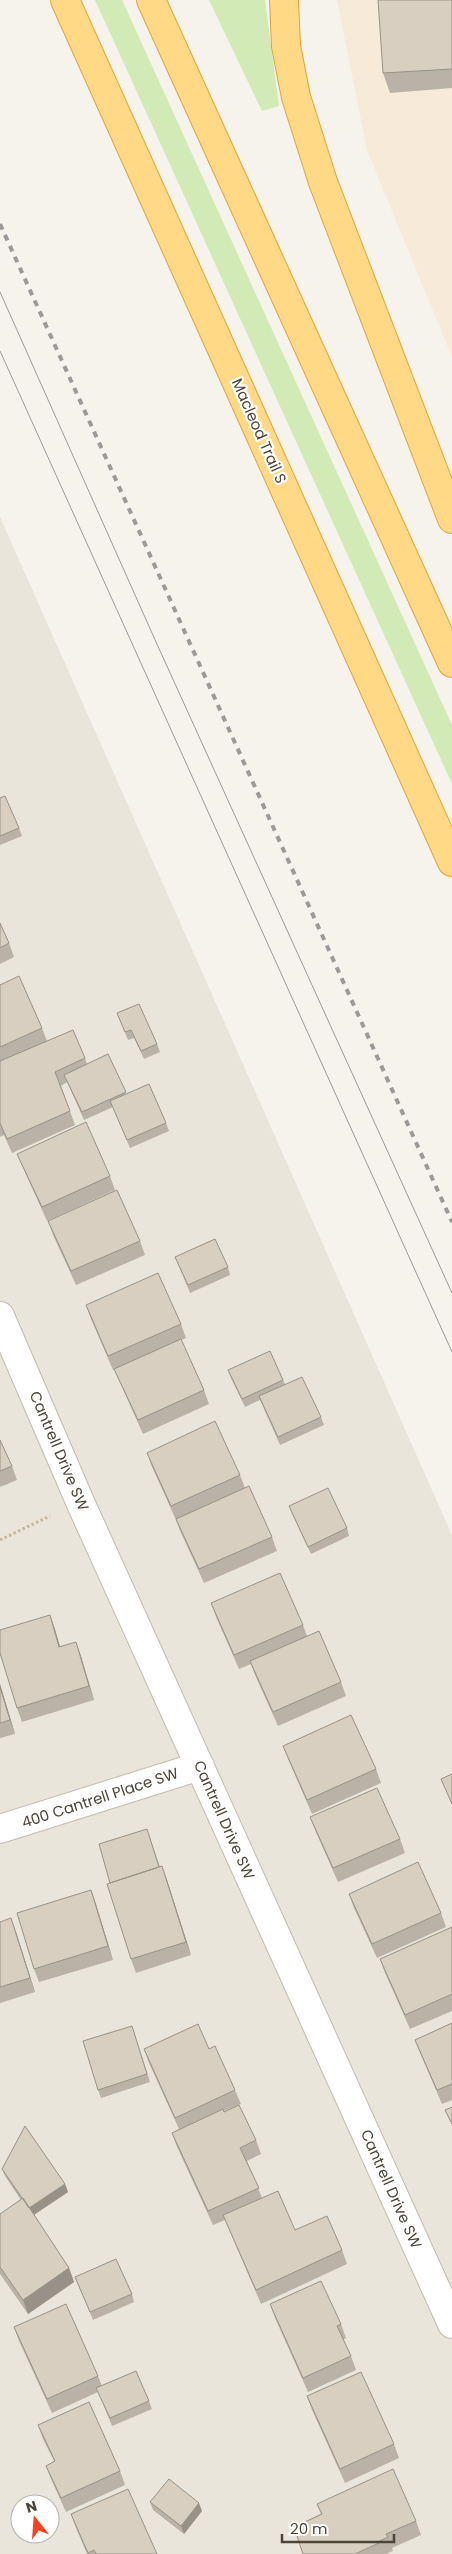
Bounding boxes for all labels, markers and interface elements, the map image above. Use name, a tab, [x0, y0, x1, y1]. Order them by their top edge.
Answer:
street label: Macleod Trail S	[227, 375, 292, 487]
street label: Cantrell Drive SW	[25, 1388, 94, 1514]
street label: Cantrell Drive SW	[189, 1757, 260, 1883]
street label: 400 Cantrell Place SW	[19, 1762, 181, 1833]
street label: Cantrell Drive SW	[356, 2126, 427, 2252]
north arrow	[10, 2494, 60, 2544]
text: N	[23, 2495, 39, 2518]
scale bar	[282, 2512, 394, 2544]
text: 20 m	[290, 2518, 328, 2539]

